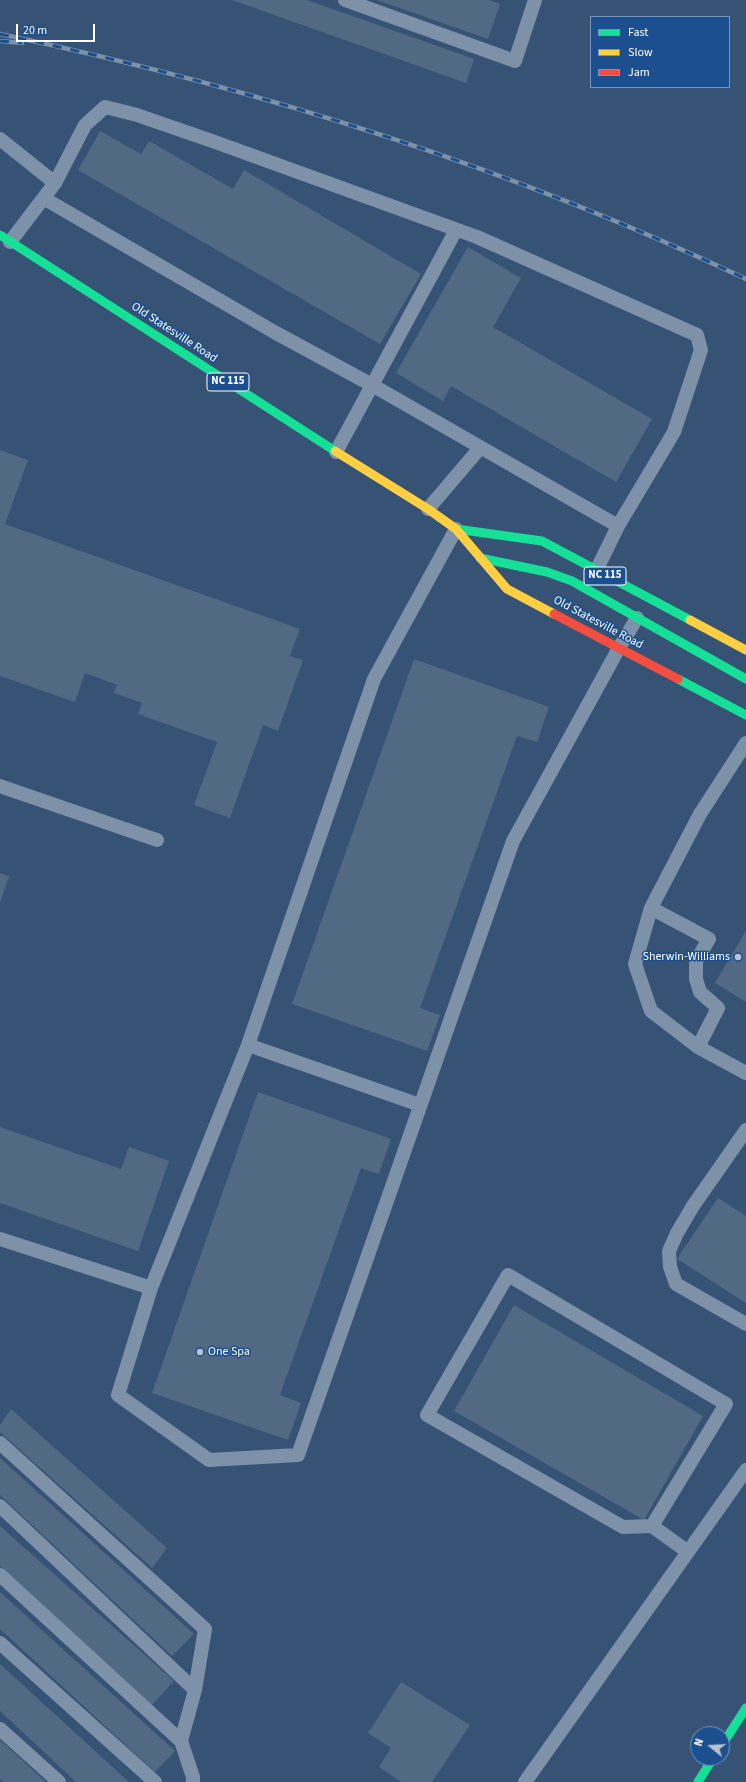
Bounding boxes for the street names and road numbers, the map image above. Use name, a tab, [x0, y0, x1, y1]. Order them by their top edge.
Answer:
street label: Old Statesville Road	[128, 300, 220, 366]
road number: NC 115	[207, 373, 249, 391]
road number: NC 115	[584, 567, 626, 585]
street label: Old Statesville Road	[551, 593, 645, 653]

